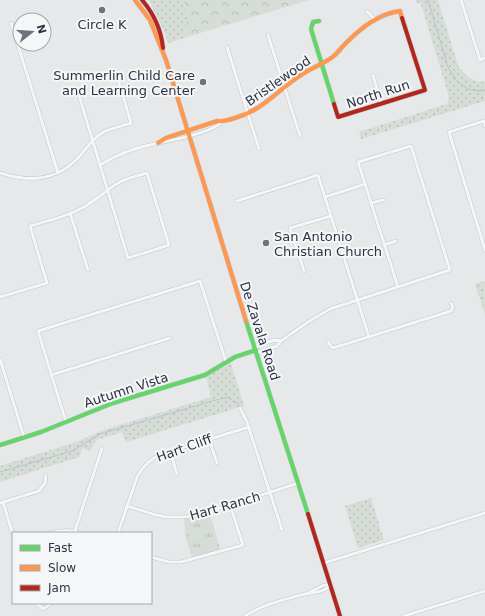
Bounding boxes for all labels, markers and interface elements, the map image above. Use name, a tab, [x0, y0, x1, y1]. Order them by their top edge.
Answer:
marker: Circle K	[97, 5, 107, 15]
north arrow	[12, 12, 52, 52]
place label: Circle K	[77, 17, 127, 32]
text: N	[34, 23, 49, 36]
street label: Bristlewood	[243, 53, 313, 109]
place label: Summerlin Child Care and Learning Center	[53, 68, 196, 98]
marker: Summerlin Child Care and Learning Center	[198, 77, 208, 87]
street label: North Run	[345, 77, 411, 111]
place label: San Antonio Christian Church	[274, 229, 382, 259]
marker: San Antonio Christian Church	[261, 238, 271, 248]
street label: De Zavala Road	[237, 280, 283, 382]
street label: Autumn Vista	[82, 369, 170, 411]
street label: Hart Cliff	[154, 431, 215, 465]
street label: Hart Ranch	[188, 489, 262, 523]
legend	[12, 532, 152, 604]
text: Fast	[48, 541, 72, 555]
text: Slow	[48, 561, 76, 575]
text: Jam	[47, 581, 71, 595]

